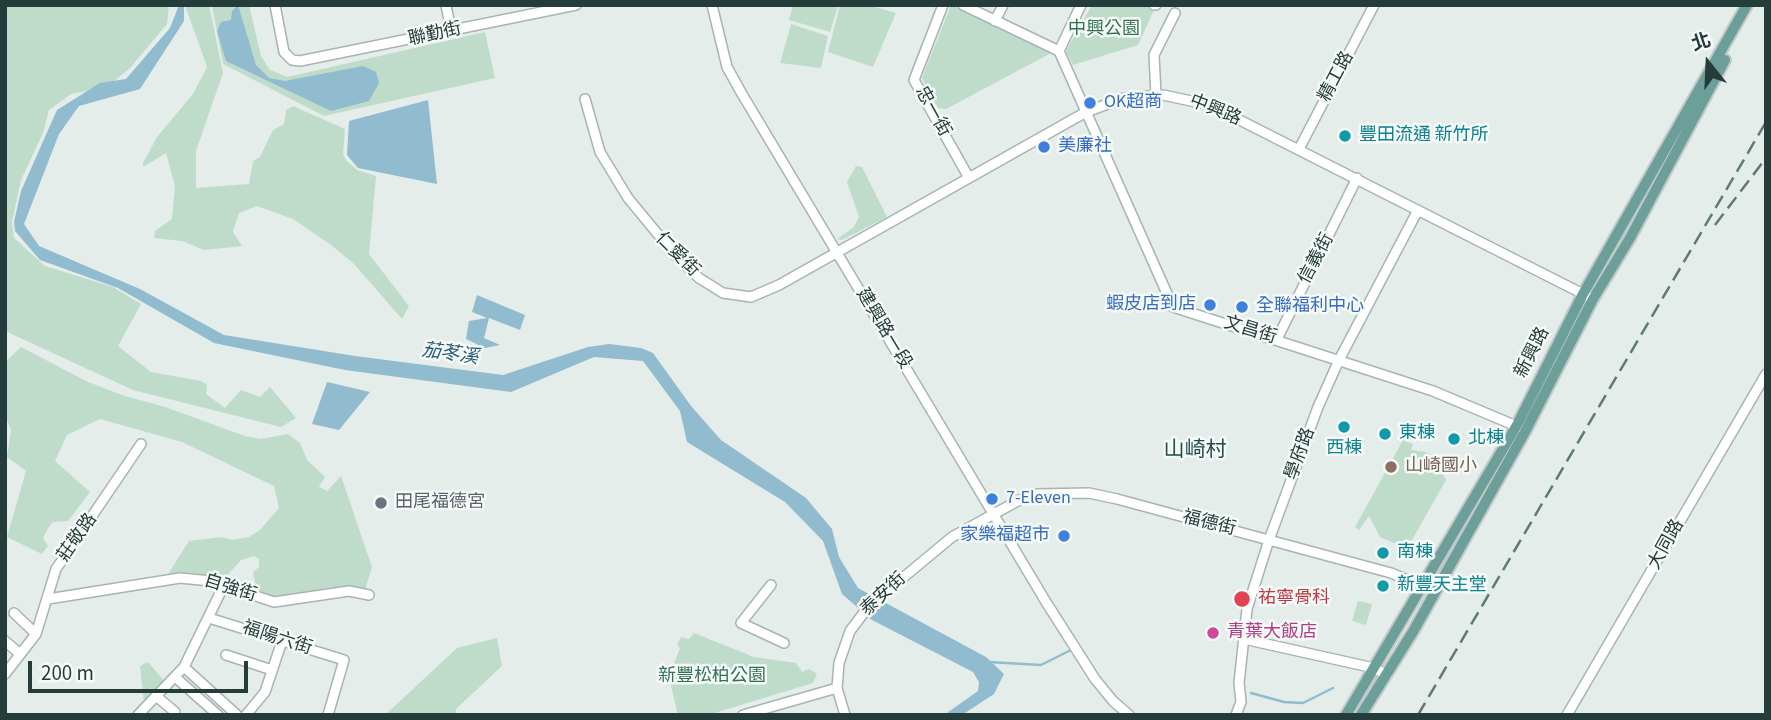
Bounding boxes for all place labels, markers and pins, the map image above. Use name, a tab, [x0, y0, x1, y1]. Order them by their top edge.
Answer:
place label: OK超商	[1104, 92, 1162, 114]
marker: OK超商	[1082, 95, 1098, 111]
place label: 豐田流通 新竹所	[1359, 125, 1489, 147]
marker: 豐田流通 新竹所	[1337, 128, 1353, 144]
place label: 美廉社	[1058, 136, 1112, 158]
marker: 美廉社	[1036, 139, 1052, 155]
place label: 蝦皮店到店	[1106, 294, 1196, 316]
place label: 全聯福利中心	[1256, 296, 1364, 318]
marker: 蝦皮店到店	[1202, 297, 1218, 313]
marker: 全聯福利中心	[1234, 299, 1250, 315]
marker: 西棟	[1336, 419, 1352, 435]
place label: 東棟	[1399, 423, 1435, 445]
marker: 東棟	[1377, 426, 1393, 442]
place label: 北棟	[1468, 428, 1504, 450]
marker: 北棟	[1446, 431, 1462, 447]
place label: 西棟	[1326, 438, 1362, 460]
place label: 山崎國小	[1405, 456, 1477, 478]
marker: 山崎國小	[1383, 459, 1399, 475]
place label: 7-Eleven	[1006, 488, 1071, 510]
marker: 7-Eleven	[984, 491, 1000, 507]
place label: 田尾福德宮	[395, 492, 485, 514]
marker: 田尾福德宮	[373, 495, 389, 511]
place label: 家樂福超市	[960, 525, 1050, 547]
marker: 家樂福超市	[1056, 528, 1072, 544]
place label: 南棟	[1397, 542, 1433, 564]
marker: 南棟	[1375, 545, 1391, 561]
place label: 新豐天主堂	[1397, 575, 1487, 597]
marker: 新豐天主堂	[1375, 578, 1391, 594]
place label: 祐寧骨科	[1258, 588, 1330, 610]
marker: 祐寧骨科	[1232, 589, 1252, 609]
place label: 青葉大飯店	[1227, 622, 1317, 644]
marker: 青葉大飯店	[1205, 625, 1221, 641]

